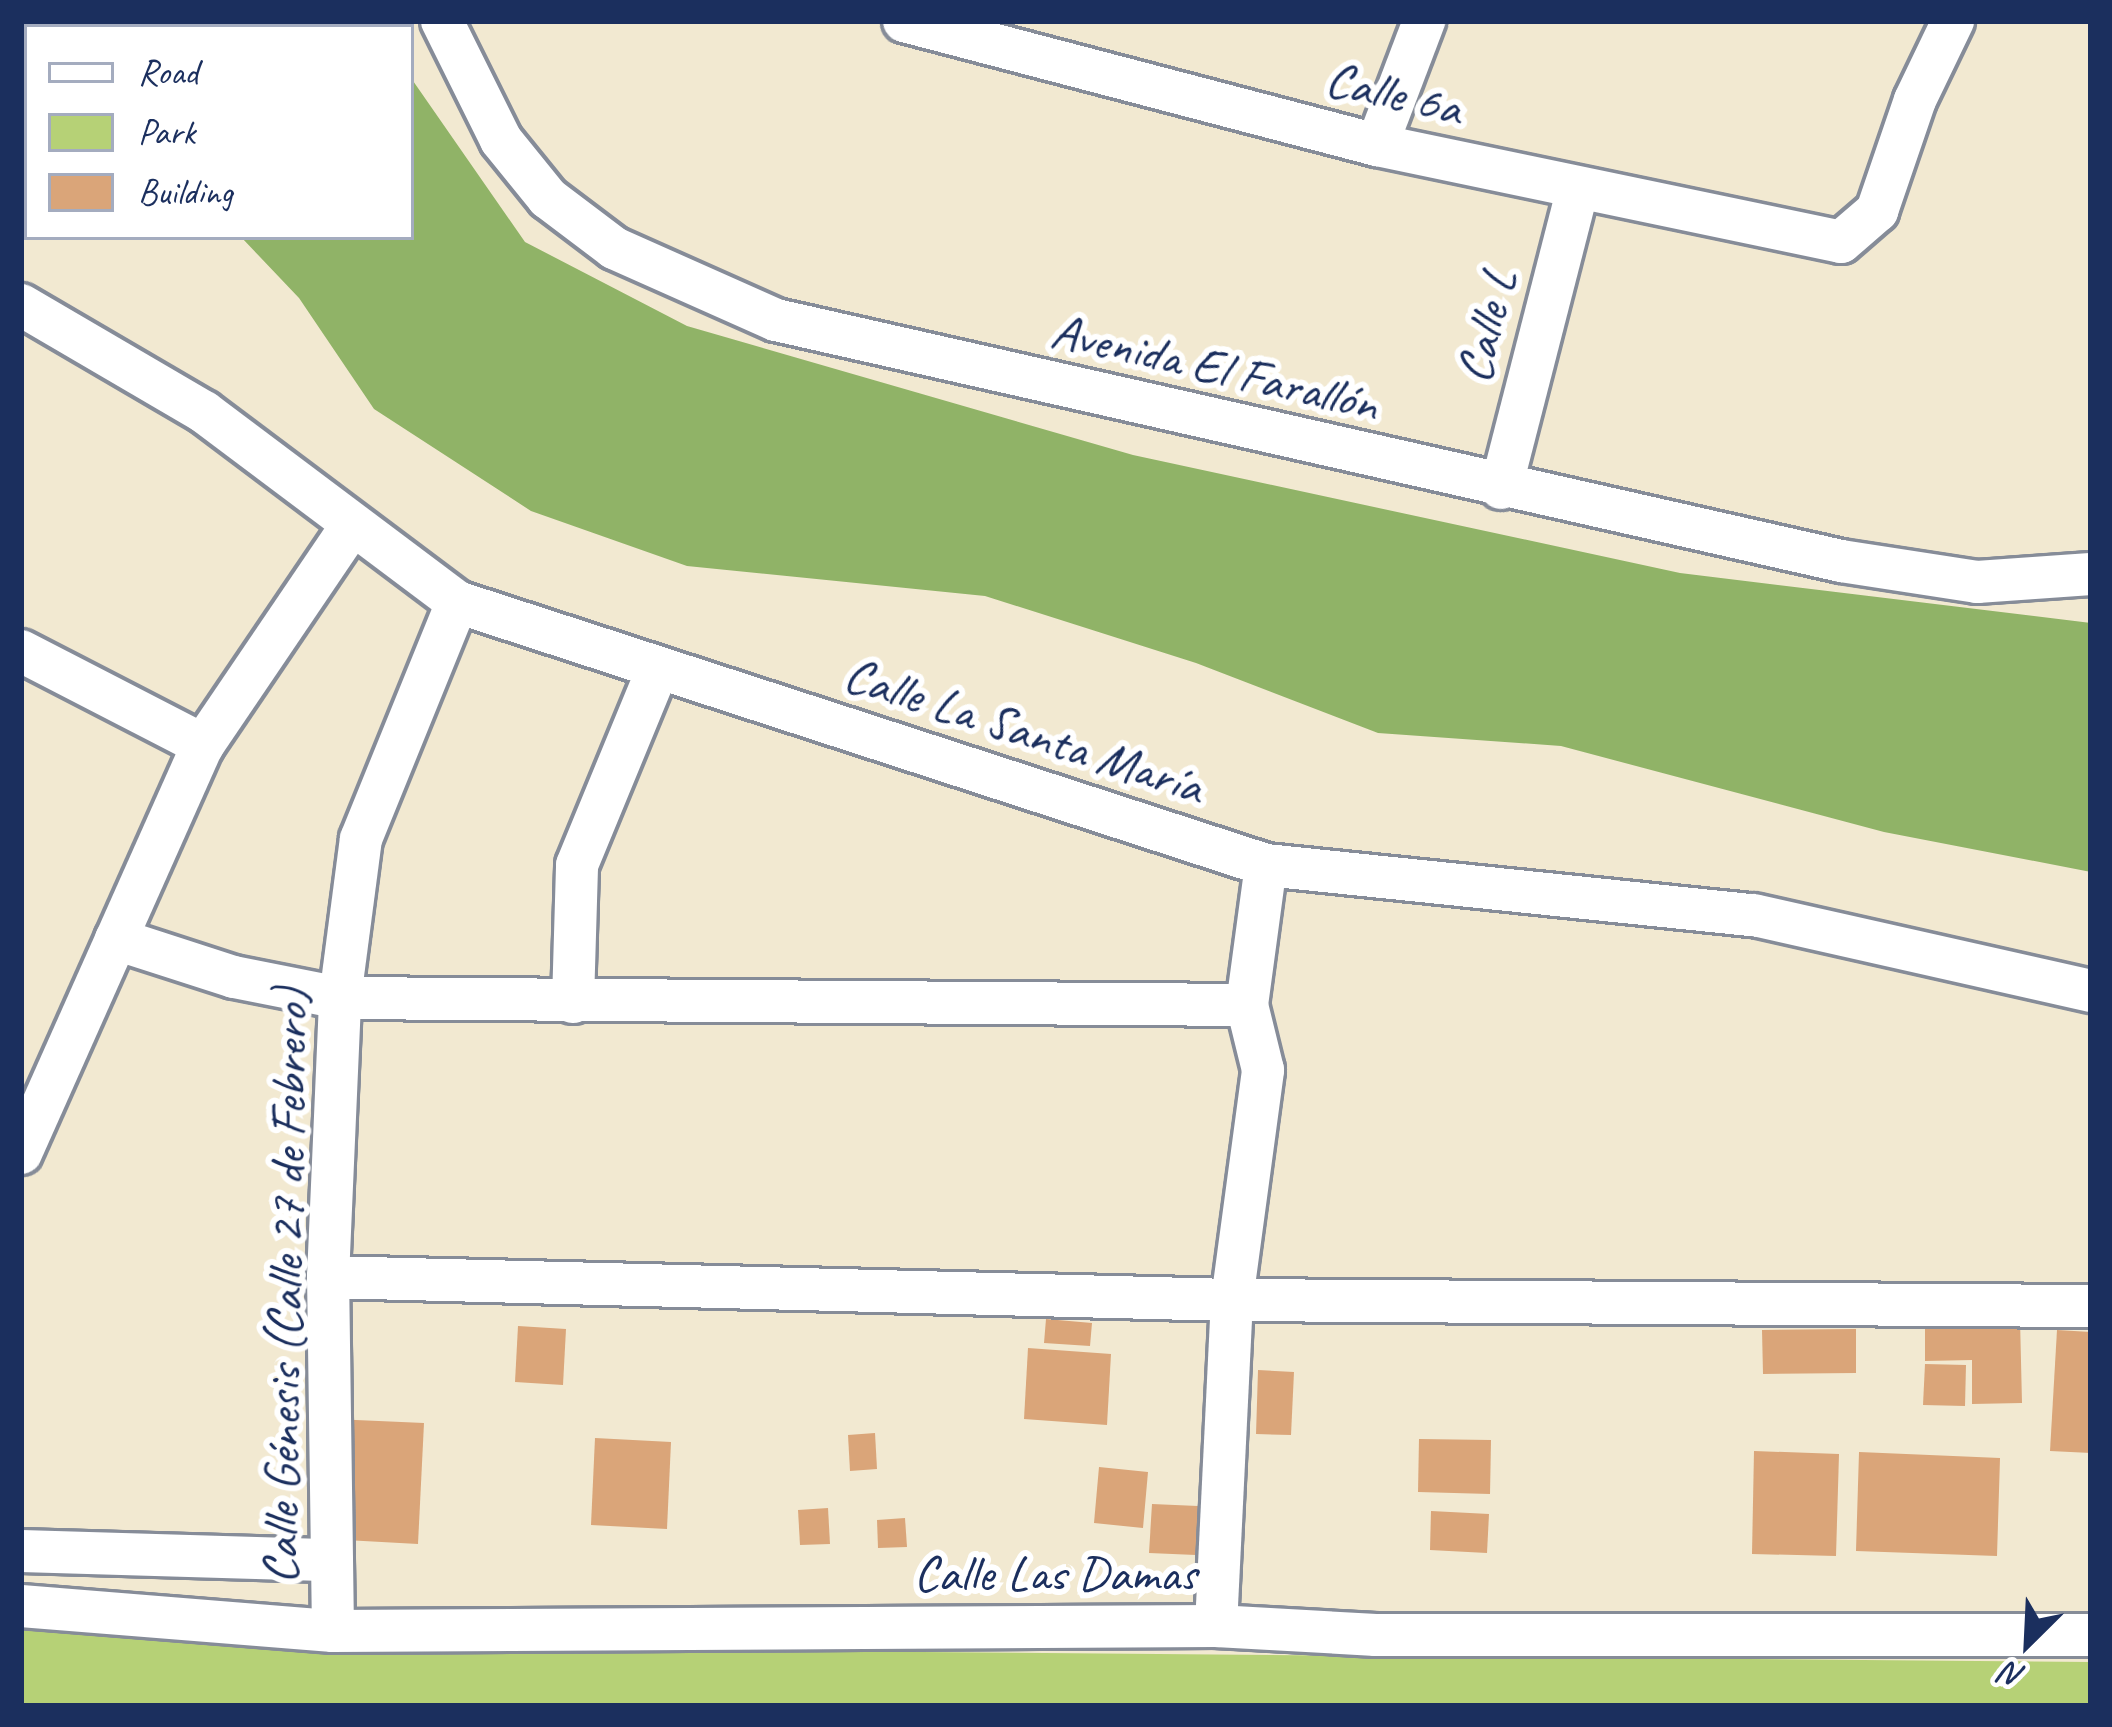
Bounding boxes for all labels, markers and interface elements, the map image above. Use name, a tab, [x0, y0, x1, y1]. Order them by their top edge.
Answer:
legend	[24, 24, 414, 240]
street label: Calle 6a	[1320, 48, 1468, 138]
text: Road	[138, 49, 198, 95]
text: Park	[138, 109, 195, 155]
text: Building	[138, 169, 233, 215]
street label: Calle L	[1442, 263, 1530, 389]
street label: Avenida El Farallón	[1046, 300, 1384, 434]
street label: Calle La Santa María	[835, 643, 1213, 817]
street label: Calle Génesis (Calle 27 de Febrero)	[249, 988, 321, 1584]
street label: Calle Las Damas	[913, 1542, 1197, 1604]
north arrow	[1968, 1583, 2088, 1703]
text: N	[1995, 1653, 2031, 1699]

